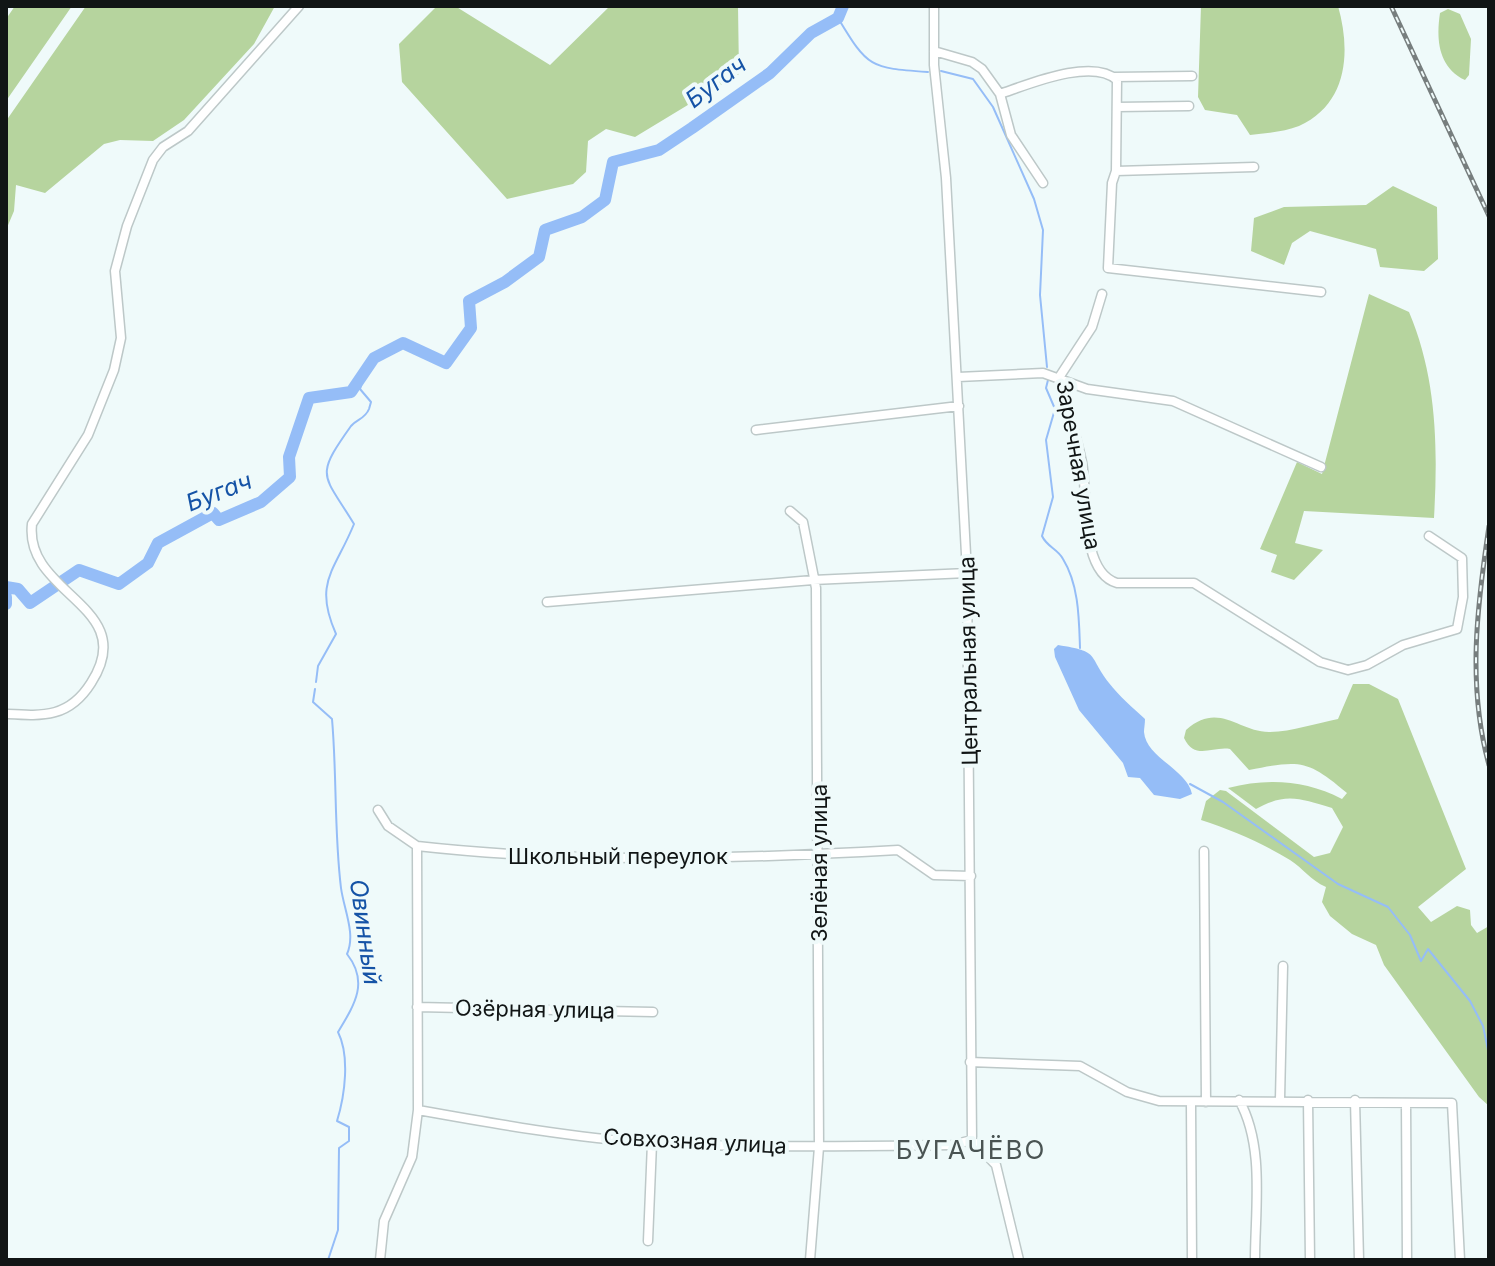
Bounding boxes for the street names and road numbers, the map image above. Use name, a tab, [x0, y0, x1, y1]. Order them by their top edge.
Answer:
street label: Заречная улица	[1051, 378, 1107, 552]
street label: Центральная улица	[953, 556, 983, 766]
street label: Зелёная улица	[806, 784, 832, 942]
street label: Школьный переулок	[508, 843, 728, 869]
street label: Озёрная улица	[455, 995, 615, 1023]
street label: Совхозная улица	[603, 1123, 787, 1159]

